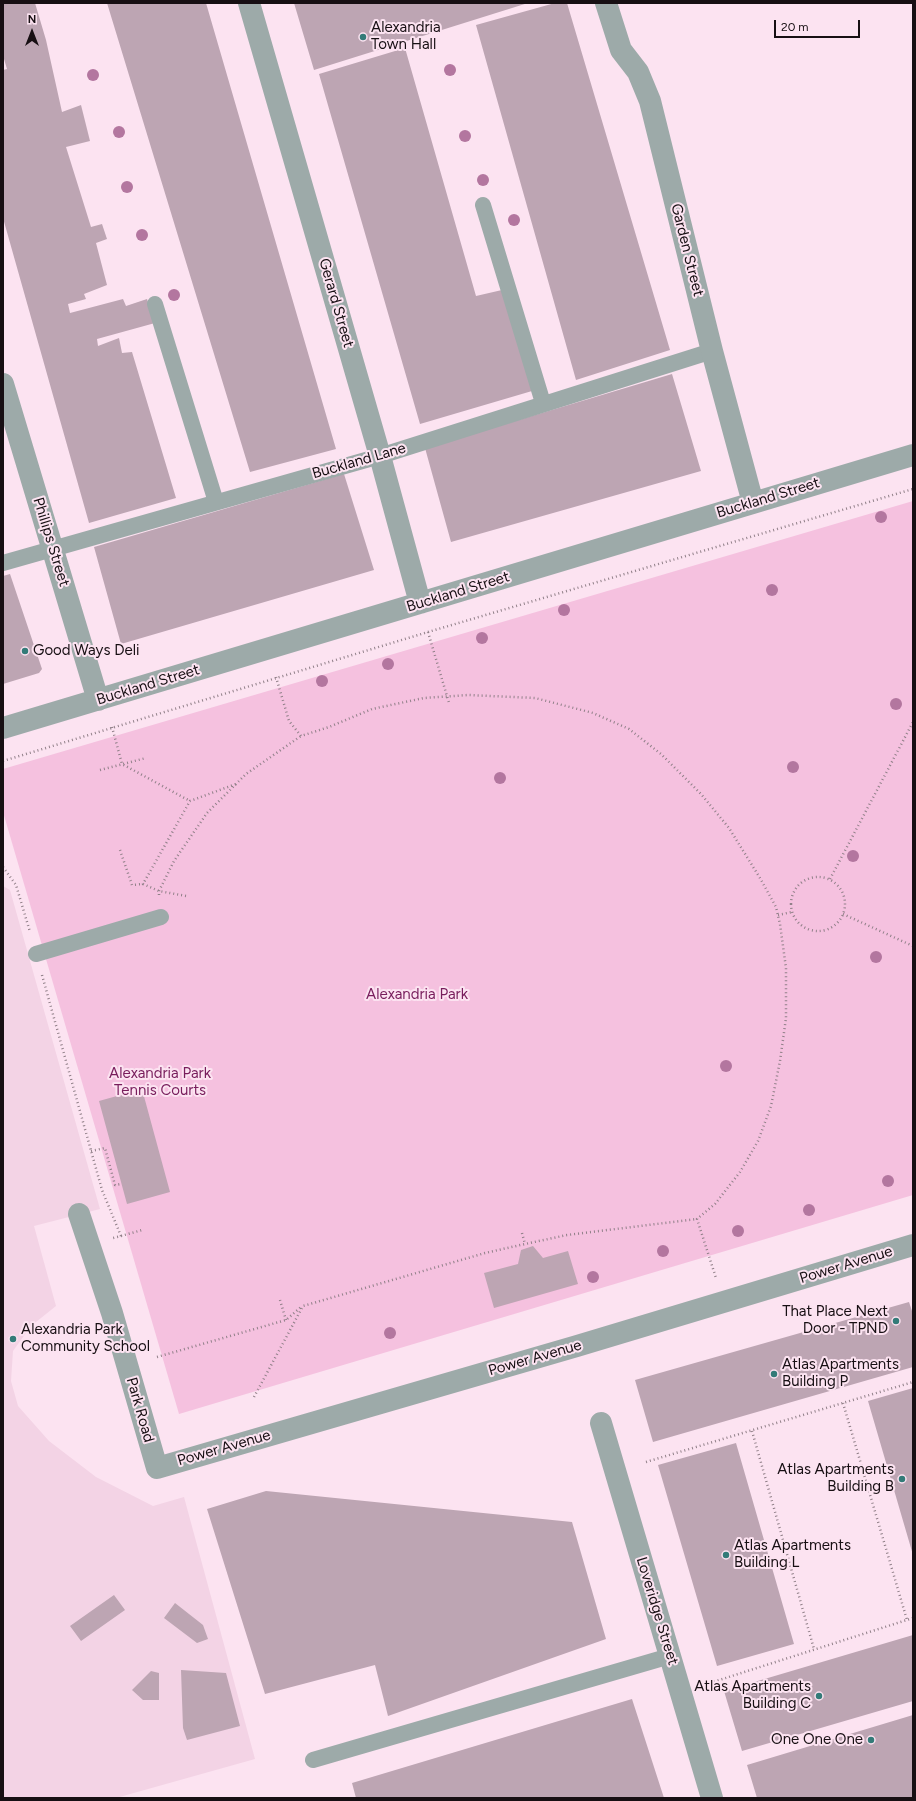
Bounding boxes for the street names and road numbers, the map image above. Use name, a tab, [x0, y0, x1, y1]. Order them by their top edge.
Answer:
street label: Garden Street	[667, 202, 707, 298]
street label: Gerard Street	[315, 256, 357, 350]
street label: Buckland Lane	[310, 439, 408, 483]
street label: Buckland Street	[714, 474, 822, 522]
street label: Phillips Street	[29, 495, 73, 589]
street label: Buckland Street	[404, 568, 512, 616]
street label: Buckland Street	[94, 661, 202, 709]
street label: Power Avenue	[797, 1242, 895, 1288]
street label: Power Avenue	[486, 1336, 584, 1380]
street label: Park Road	[122, 1375, 158, 1445]
street label: Power Avenue	[175, 1426, 273, 1470]
street label: Loveridge Street	[632, 1555, 682, 1667]

